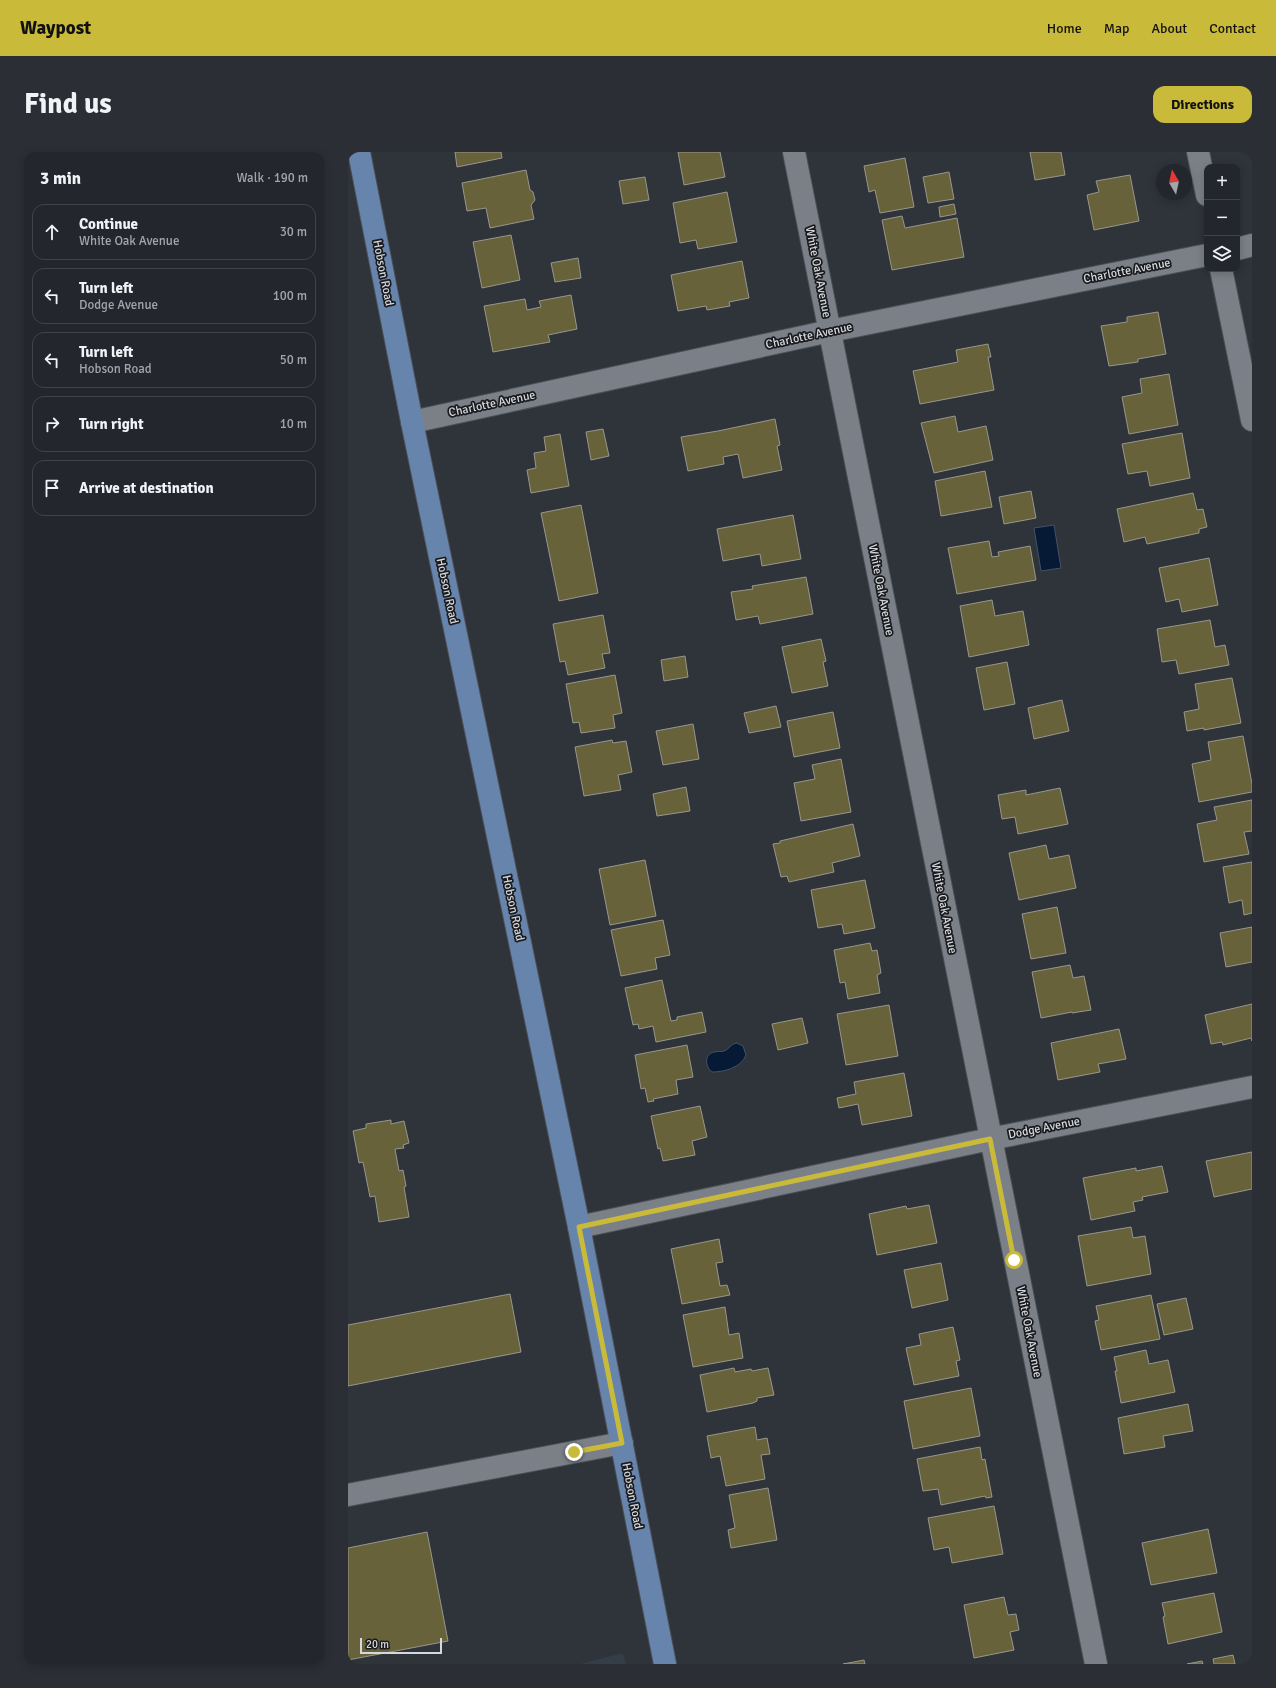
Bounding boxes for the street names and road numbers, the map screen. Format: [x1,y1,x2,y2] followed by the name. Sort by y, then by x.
[802,225,834,319] street label: White Oak Avenue
[369,239,397,307] street label: Hobson Road
[1082,255,1172,287] street label: Charlotte Avenue
[764,319,854,353] street label: Charlotte Avenue
[447,387,537,421] street label: Charlotte Avenue
[865,543,897,637] street label: White Oak Avenue
[433,557,461,625] street label: Hobson Road
[928,861,960,955] street label: White Oak Avenue
[499,874,527,942] street label: Hobson Road
[1007,1114,1081,1142] street label: Dodge Avenue
[1013,1285,1045,1379] street label: White Oak Avenue
[618,1462,646,1530] street label: Hobson Road

